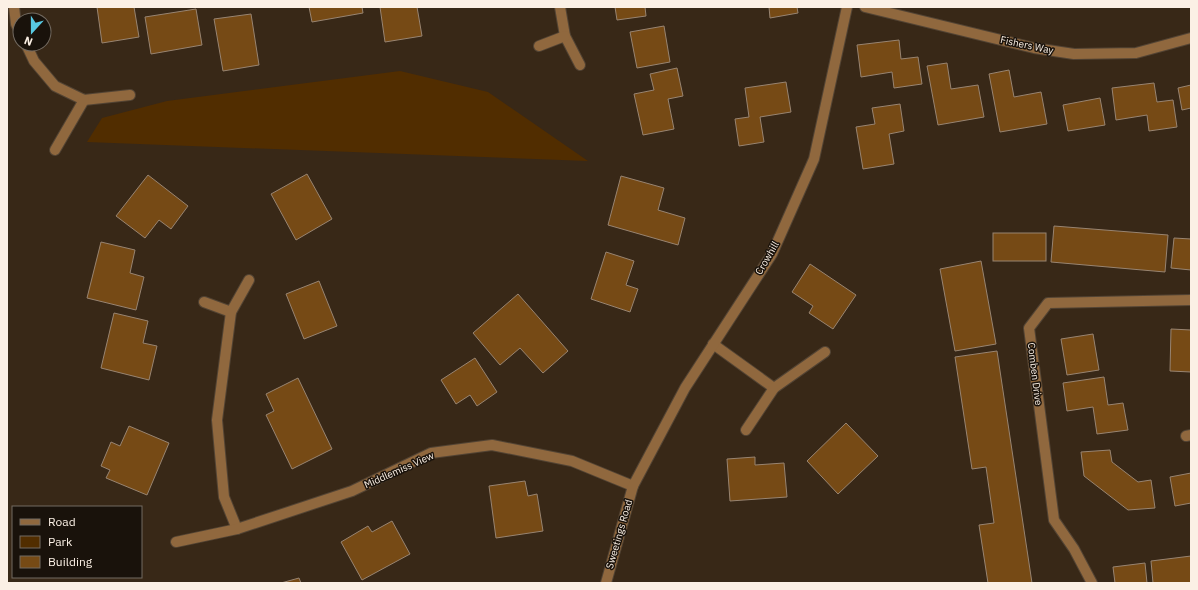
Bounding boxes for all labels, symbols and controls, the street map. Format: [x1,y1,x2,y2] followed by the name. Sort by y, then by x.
[12,12,52,52] north arrow
[22,33,35,49] text: N
[999,33,1055,57] street label: Fishers Way
[752,239,782,277] street label: Crowhill
[1025,342,1045,407] street label: Comben Drive
[362,449,436,491] street label: Middlemiss View
[603,498,635,570] street label: Sweetings Road
[12,506,142,578] legend
[48,514,76,529] text: Road
[48,534,73,549] text: Park
[48,554,93,569] text: Building

